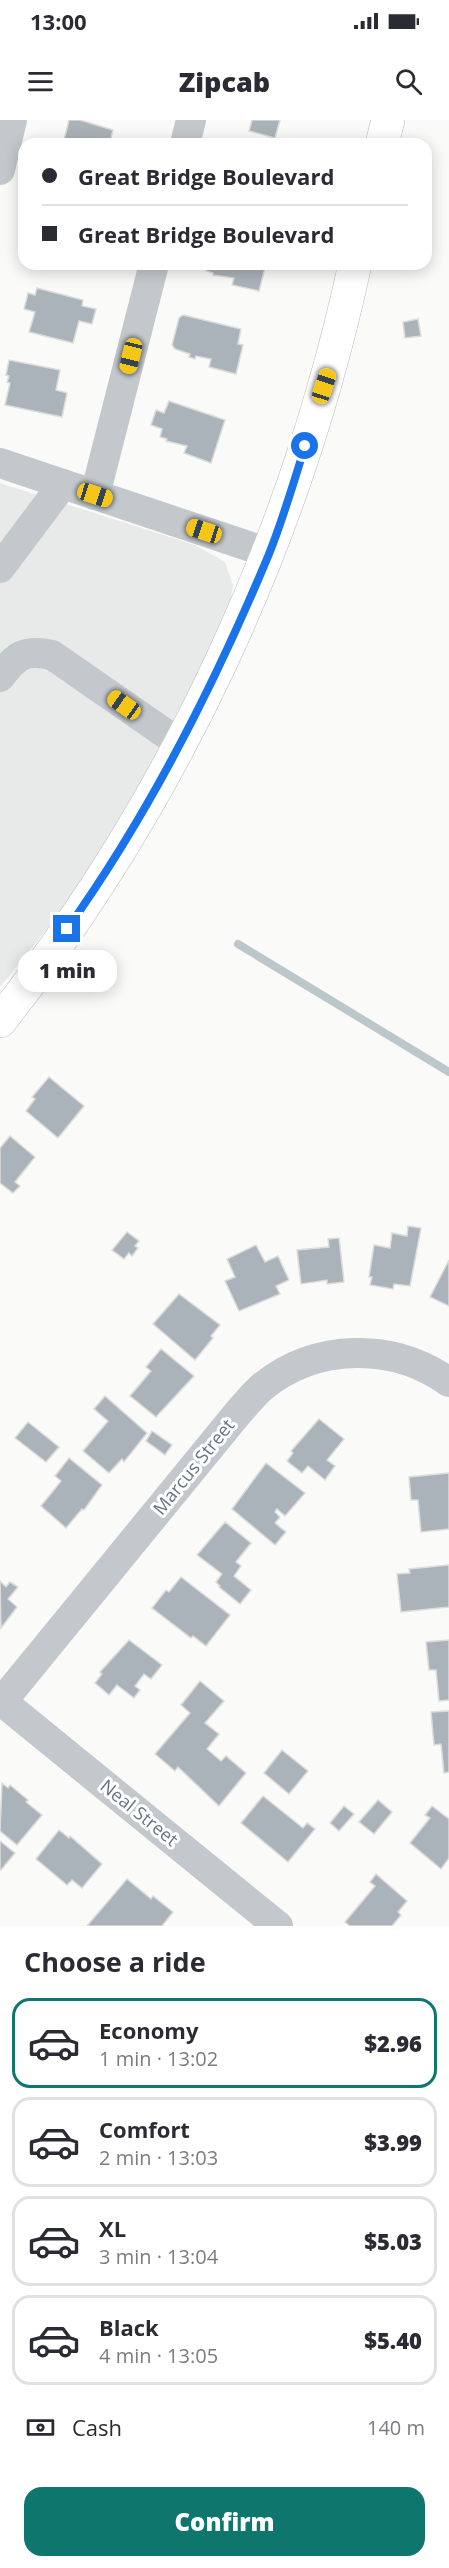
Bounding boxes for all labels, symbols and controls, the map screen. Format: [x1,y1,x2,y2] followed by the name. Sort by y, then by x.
[30,6,87,36] text: 13:00
[179,63,270,100] text: Zipcab
[24,65,57,98] icon: menu
[392,65,425,98] icon: search
[78,161,334,191] text: Great Bridge Boulevard
[78,219,334,249] text: Great Bridge Boulevard
[118,336,144,376] car
[310,366,338,406] car
[291,432,318,459] route start
[75,481,115,509] car
[184,517,224,545] car
[104,687,144,723] car
[53,915,80,942] route end
[17,950,116,992] callout: 1 min
[39,957,96,984] text: 1 min
[147,1413,239,1519] street label: Marcus Street
[96,1774,183,1851] street label: Neal Street
[24,1943,206,1980] text: Choose a ride
[99,2015,198,2045] text: Economy
[27,2016,81,2070] icon: car
[364,2028,422,2058] text: $2.96
[99,2045,218,2072] text: 1 min · 13:02
[99,2114,190,2144] text: Comfort
[27,2115,81,2169] icon: car
[364,2127,422,2157] text: $3.99
[99,2144,218,2171] text: 2 min · 13:03
[99,2213,126,2243] text: XL
[27,2214,81,2268] icon: car
[364,2226,422,2256] text: $5.03
[99,2243,218,2270] text: 3 min · 13:04
[99,2312,159,2342] text: Black
[27,2313,81,2367] icon: car
[364,2325,422,2355] text: $5.40
[99,2342,218,2369] text: 4 min · 13:05
[24,2411,57,2444] icon: cash
[72,2412,122,2442] text: Cash
[367,2414,425,2441] text: 140 m
[24,2487,425,2556] button: Confirm

